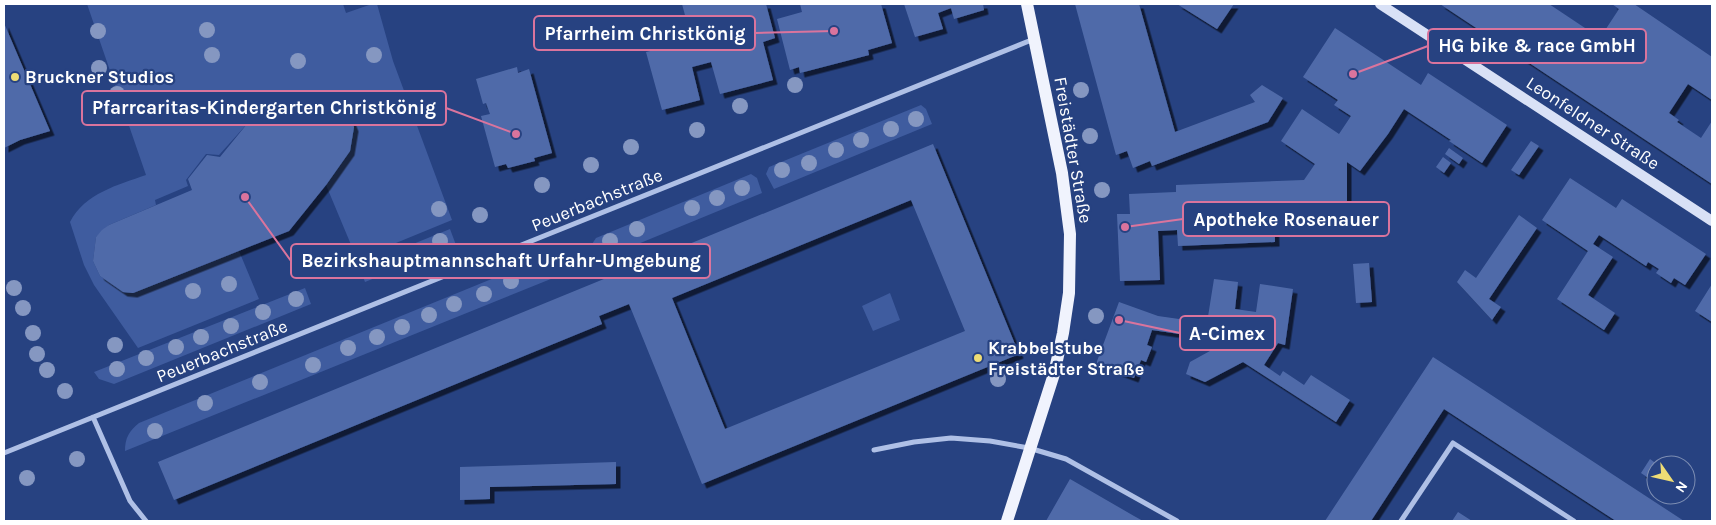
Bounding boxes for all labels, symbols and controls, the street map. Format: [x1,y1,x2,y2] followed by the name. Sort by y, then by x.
[534,16,755,50] callout: Pfarrheim Christkönig
[544,23,746,45] text: Pfarrheim Christkönig
[1428,29,1646,63] callout: HG bike & race GmbH
[1438,35,1636,57] text: HG bike & race GmbH
[25,66,174,88] place label: Bruckner Studios
[9,71,21,83] marker: Bruckner Studios
[1522,72,1664,174] street label: Leonfeldner Straße
[1049,75,1097,225] street label: Freistädter Straße
[82,91,446,125] callout: Pfarrcaritas-Kindergarten Christkönig
[92,97,436,119] text: Pfarrcaritas-Kindergarten Christkönig
[528,164,666,236] street label: Peuerbachstraße
[1183,202,1389,236] callout: Apotheke Rosenauer
[1193,209,1379,231] text: Apotheke Rosenauer
[291,244,710,278] callout: Bezirkshauptmannschaft Urfahr-Umgebung
[301,250,701,272] text: Bezirkshauptmannschaft Urfahr-Umgebung
[153,315,291,387] street label: Peuerbachstraße
[1180,316,1275,350] callout: A-Cimex
[1189,323,1265,345] text: A-Cimex
[988,337,1144,380] place label: Krabbelstube Freistädter Straße
[972,352,984,364] marker: Krabbelstube Freistädter Straße
[1646,455,1696,505] north arrow
[1672,478,1691,496] text: N

